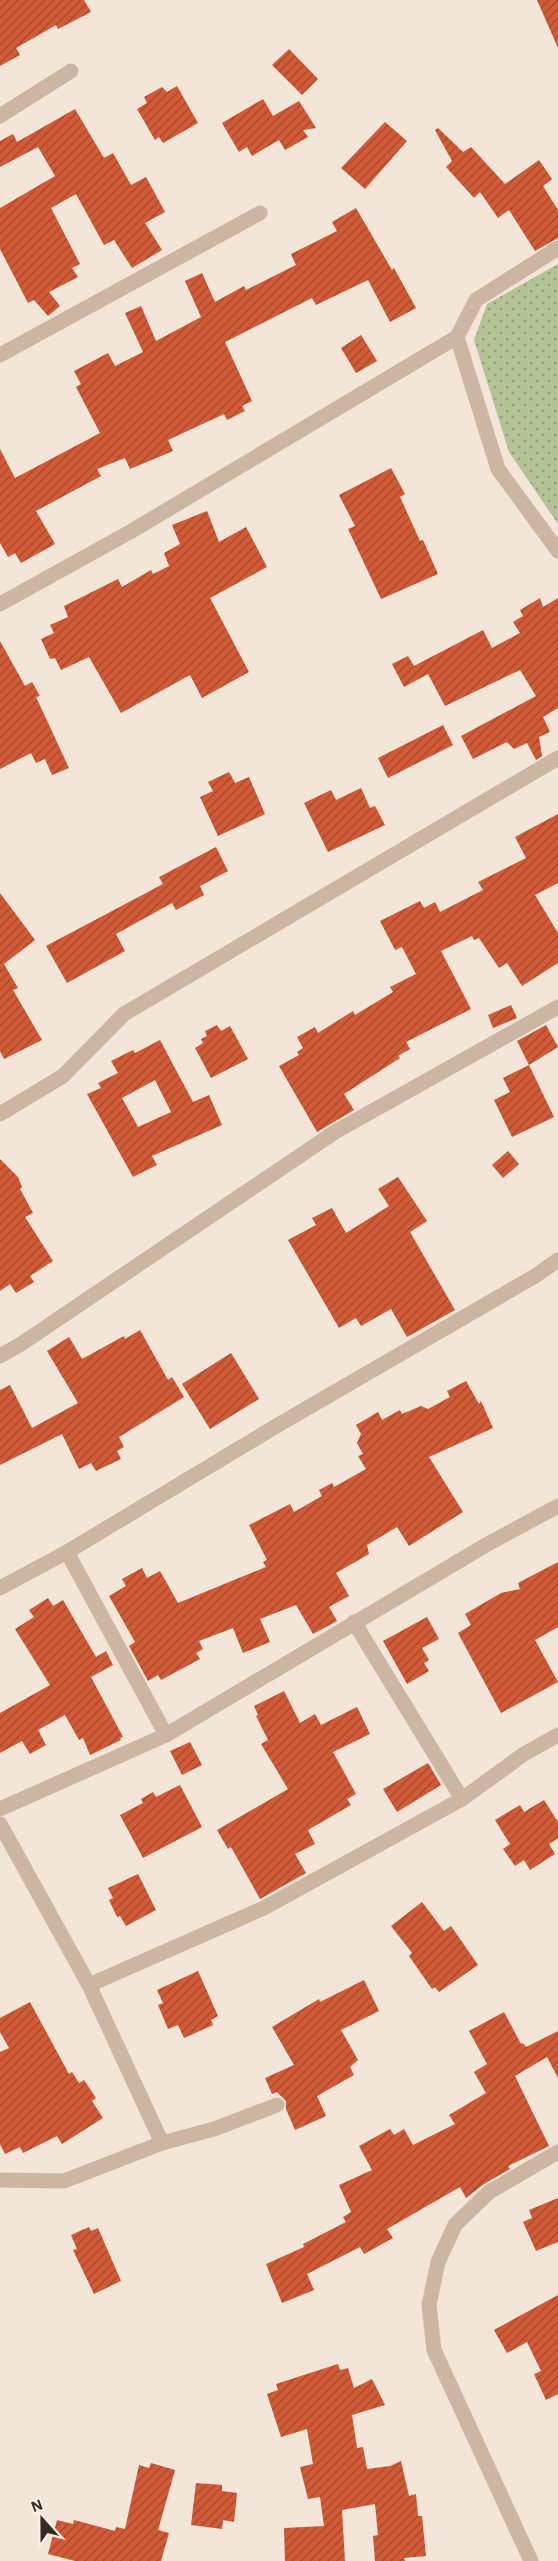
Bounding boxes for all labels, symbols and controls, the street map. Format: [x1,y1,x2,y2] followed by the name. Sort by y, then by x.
[12,2489,72,2549] north arrow
[29,2496,45,2515] text: N

